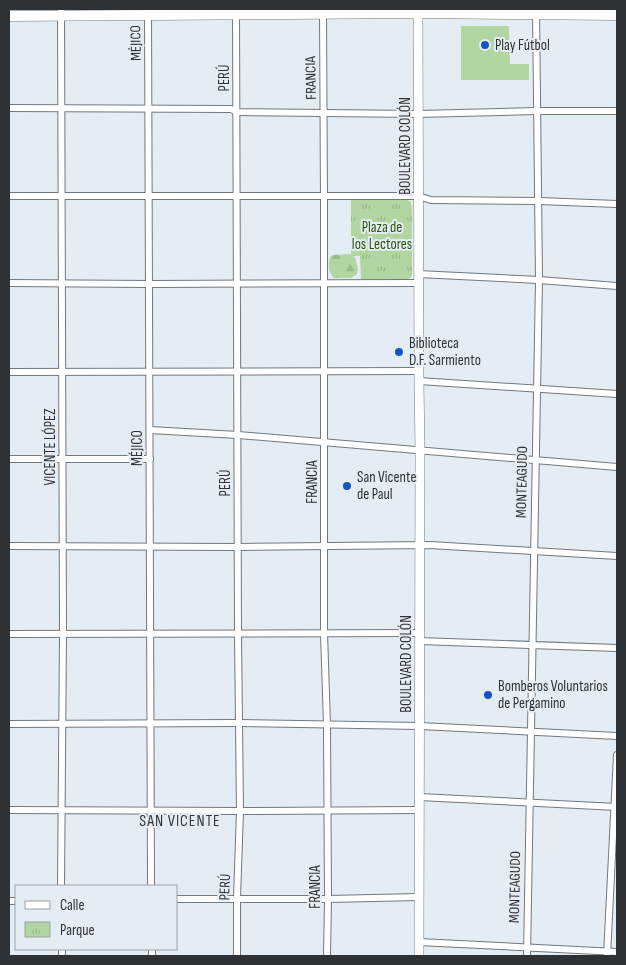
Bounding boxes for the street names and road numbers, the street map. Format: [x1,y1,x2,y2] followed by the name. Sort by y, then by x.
[126,25,146,61] street label: MÉJICO
[301,56,321,100] street label: FRANCIA
[215,65,234,91] street label: PERÚ
[396,97,415,195] street label: BOULEVARD COLÓN
[41,409,60,485] street label: VICENTE LÓPEZ
[128,430,147,466] street label: MÉJICO
[512,446,532,518] street label: MONTEAGUDO
[303,460,322,504] street label: FRANCIA
[216,470,235,496] street label: PERÚ
[397,615,416,713] street label: BOULEVARD COLÓN
[505,851,525,923] street label: MONTEAGUDO
[306,865,325,909] street label: FRANCIA
[215,873,235,901] street label: PERÚ

